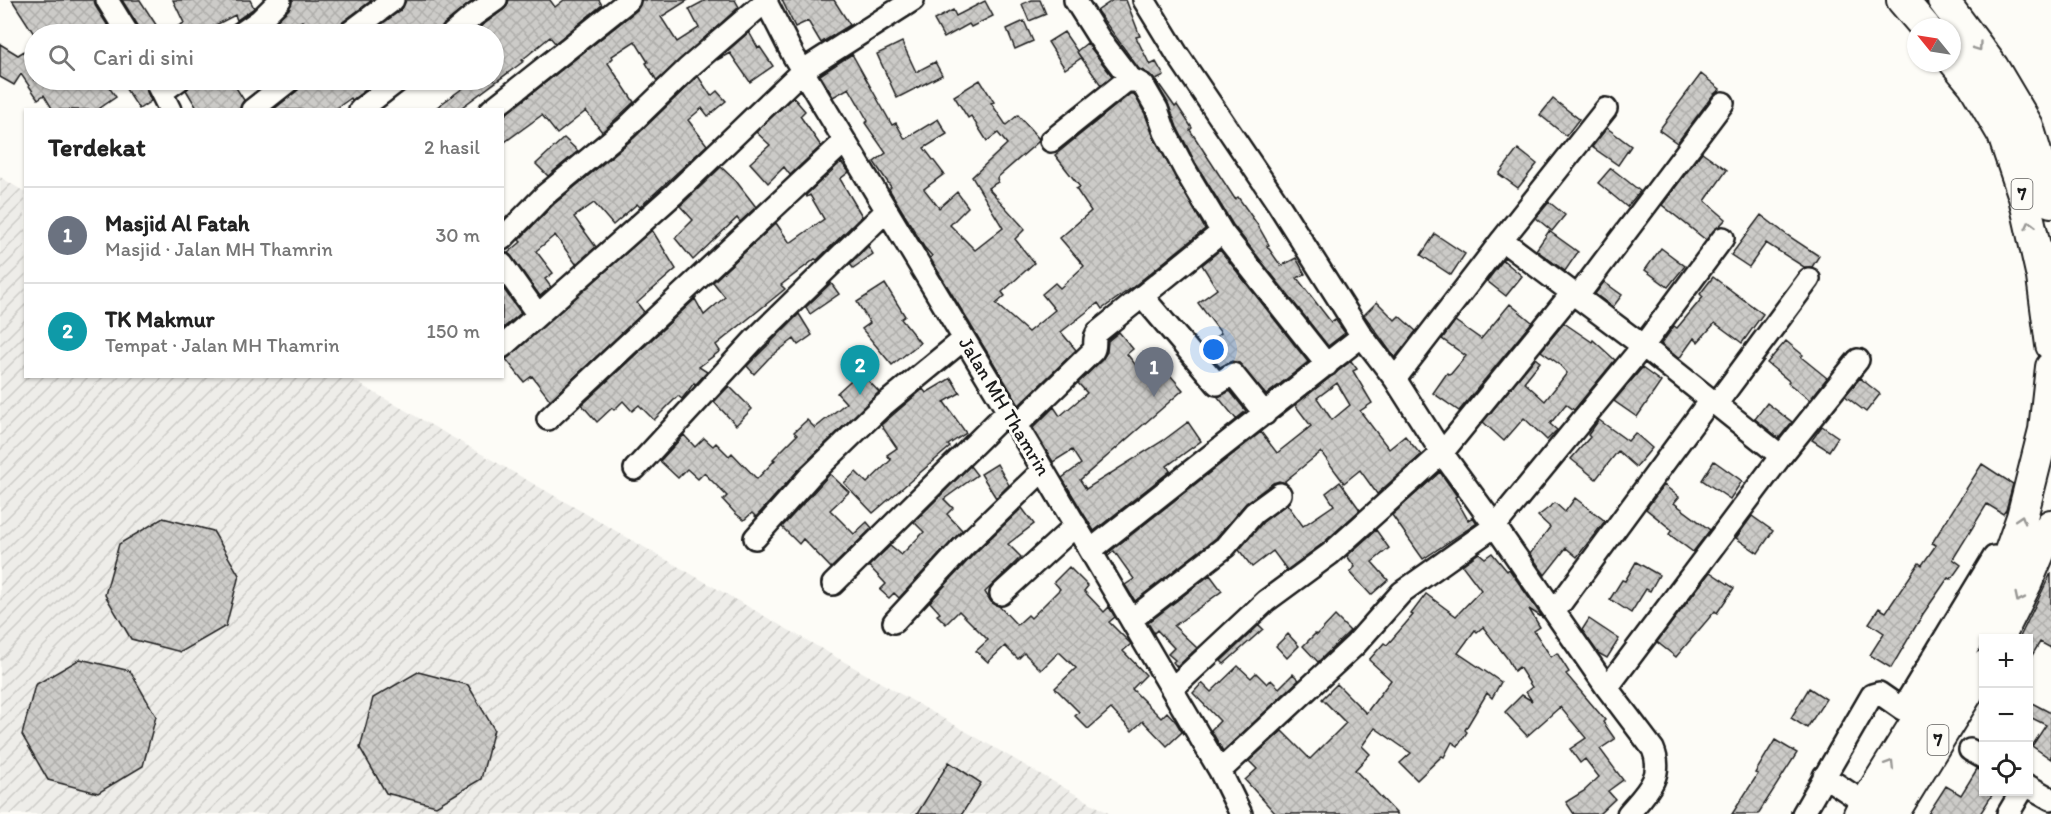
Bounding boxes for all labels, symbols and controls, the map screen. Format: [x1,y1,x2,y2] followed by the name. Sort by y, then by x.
[1907,18,1961,72] north arrow
[24,24,504,90] search box
[1971,40,1982,51] one-way arrow
[45,41,78,74] icon: search
[93,44,194,71] text: Cari di sini
[48,131,146,163] text: Terdekat
[424,135,480,159] text: 2 hasil
[2012,179,2032,209] road number: 7
[105,210,250,237] text: Masjid Al Fatah
[2025,221,2038,231] one-way arrow
[63,223,72,247] text: 1
[435,223,480,247] text: 30 m
[105,237,333,261] text: Masjid · Jalan MH Thamrin
[105,306,215,333] text: TK Makmur
[62,319,73,343] text: 2
[427,319,480,343] text: 150 m
[954,332,1056,480] street label: Jalan MH Thamrin
[105,333,340,357] text: Tempat · Jalan MH Thamrin
[1199,335,1228,364] your location
[840,346,880,395] pin: 2
[1134,348,1174,397] pin: 1
[2014,514,2026,525] one-way arrow
[2015,592,2027,603] one-way arrow
[1979,634,2033,796] map controls
[1979,634,2033,688] button: +
[1979,688,2033,742] button: −
[1928,725,1948,755] road number: 7
[1979,742,2033,796] button: locate
[1882,760,1894,770] one-way arrow

